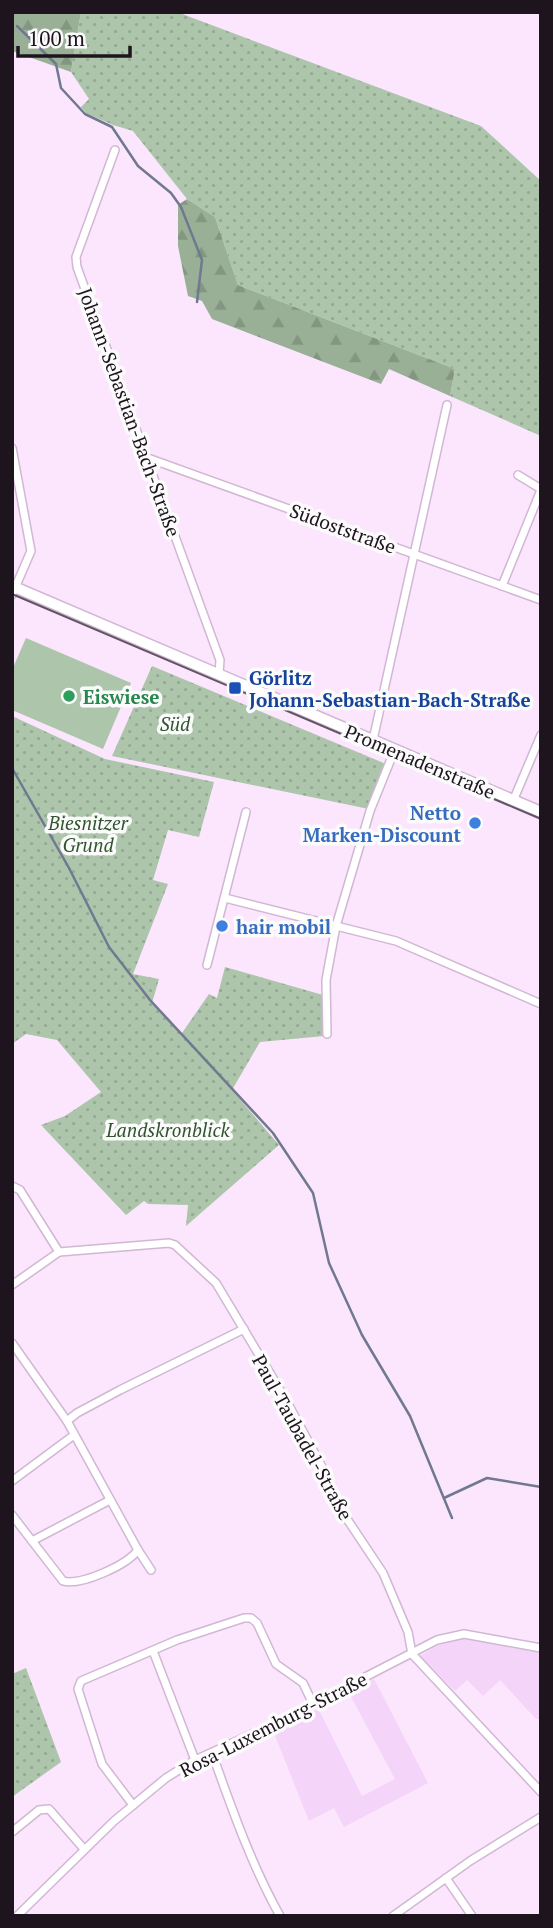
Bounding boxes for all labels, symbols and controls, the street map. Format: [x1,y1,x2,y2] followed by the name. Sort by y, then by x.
[18,14,130,58] scale bar
[28,24,85,52] text: 100 m
[73,284,187,540] street label: Johann-Sebastian-Bach-Straße
[286,497,400,559] street label: Südoststraße
[249,665,531,712] place label: Görlitz Johann-Sebastian-Bach-Straße
[227,680,243,696] marker: Görlitz Johann-Sebastian-Bach-Straße
[83,684,160,709] place label: Eiswiese
[61,688,77,704] marker: Eiswiese
[160,711,191,736] park label: Süd
[341,718,499,804] street label: Promenadenstraße
[303,800,461,847] place label: Netto Marken-Discount
[47,810,129,857] park label: Biesnitzer Grund
[467,815,483,831] marker: Netto Marken-Discount
[236,914,331,939] place label: hair mobil
[214,918,230,934] marker: hair mobil
[105,1117,231,1142] park label: Landskronblick
[247,1350,359,1524] street label: Paul-Taubadel-Straße
[175,1666,371,1782] street label: Rosa-Luxemburg-Straße

